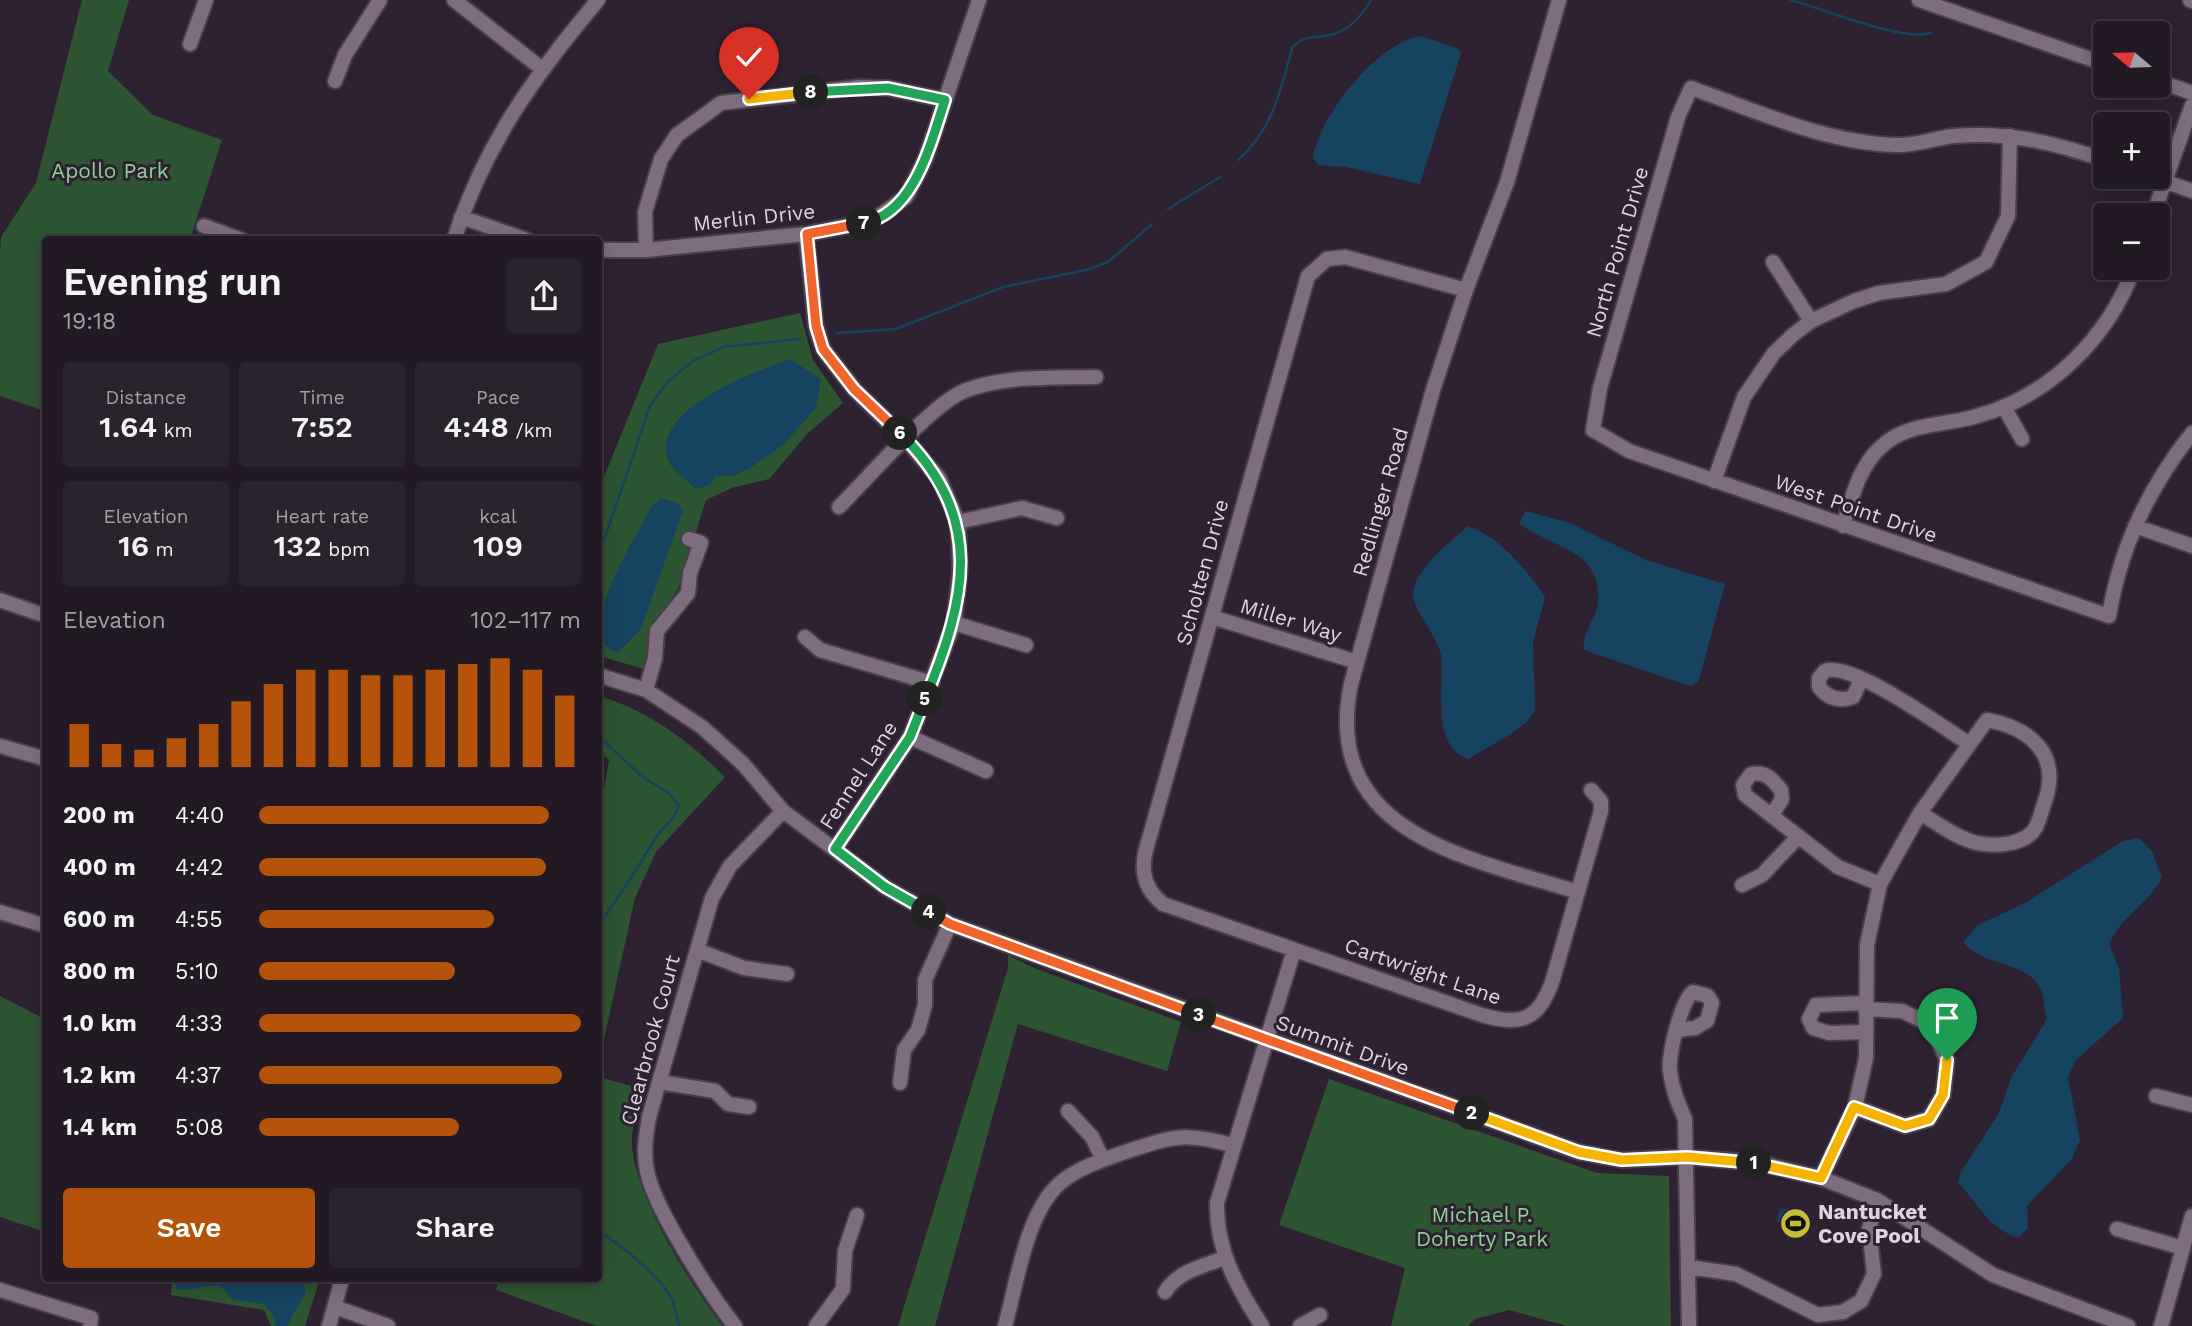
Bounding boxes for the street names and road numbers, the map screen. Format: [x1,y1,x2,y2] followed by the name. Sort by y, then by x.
[1581,164,1653,340] street label: North Point Drive
[692,198,816,236] street label: Merlin Drive
[1347,425,1413,579] street label: Redlinger Road
[1771,468,1941,548] street label: West Point Drive
[1170,496,1234,648] street label: Scholten Drive
[1237,593,1345,647] street label: Miller Way
[814,716,902,834] street label: Fennel Lane
[1341,932,1505,1010] street label: Cartwright Lane
[615,952,685,1128] street label: Clearbrook Court
[1273,1009,1413,1081] street label: Summit Drive

